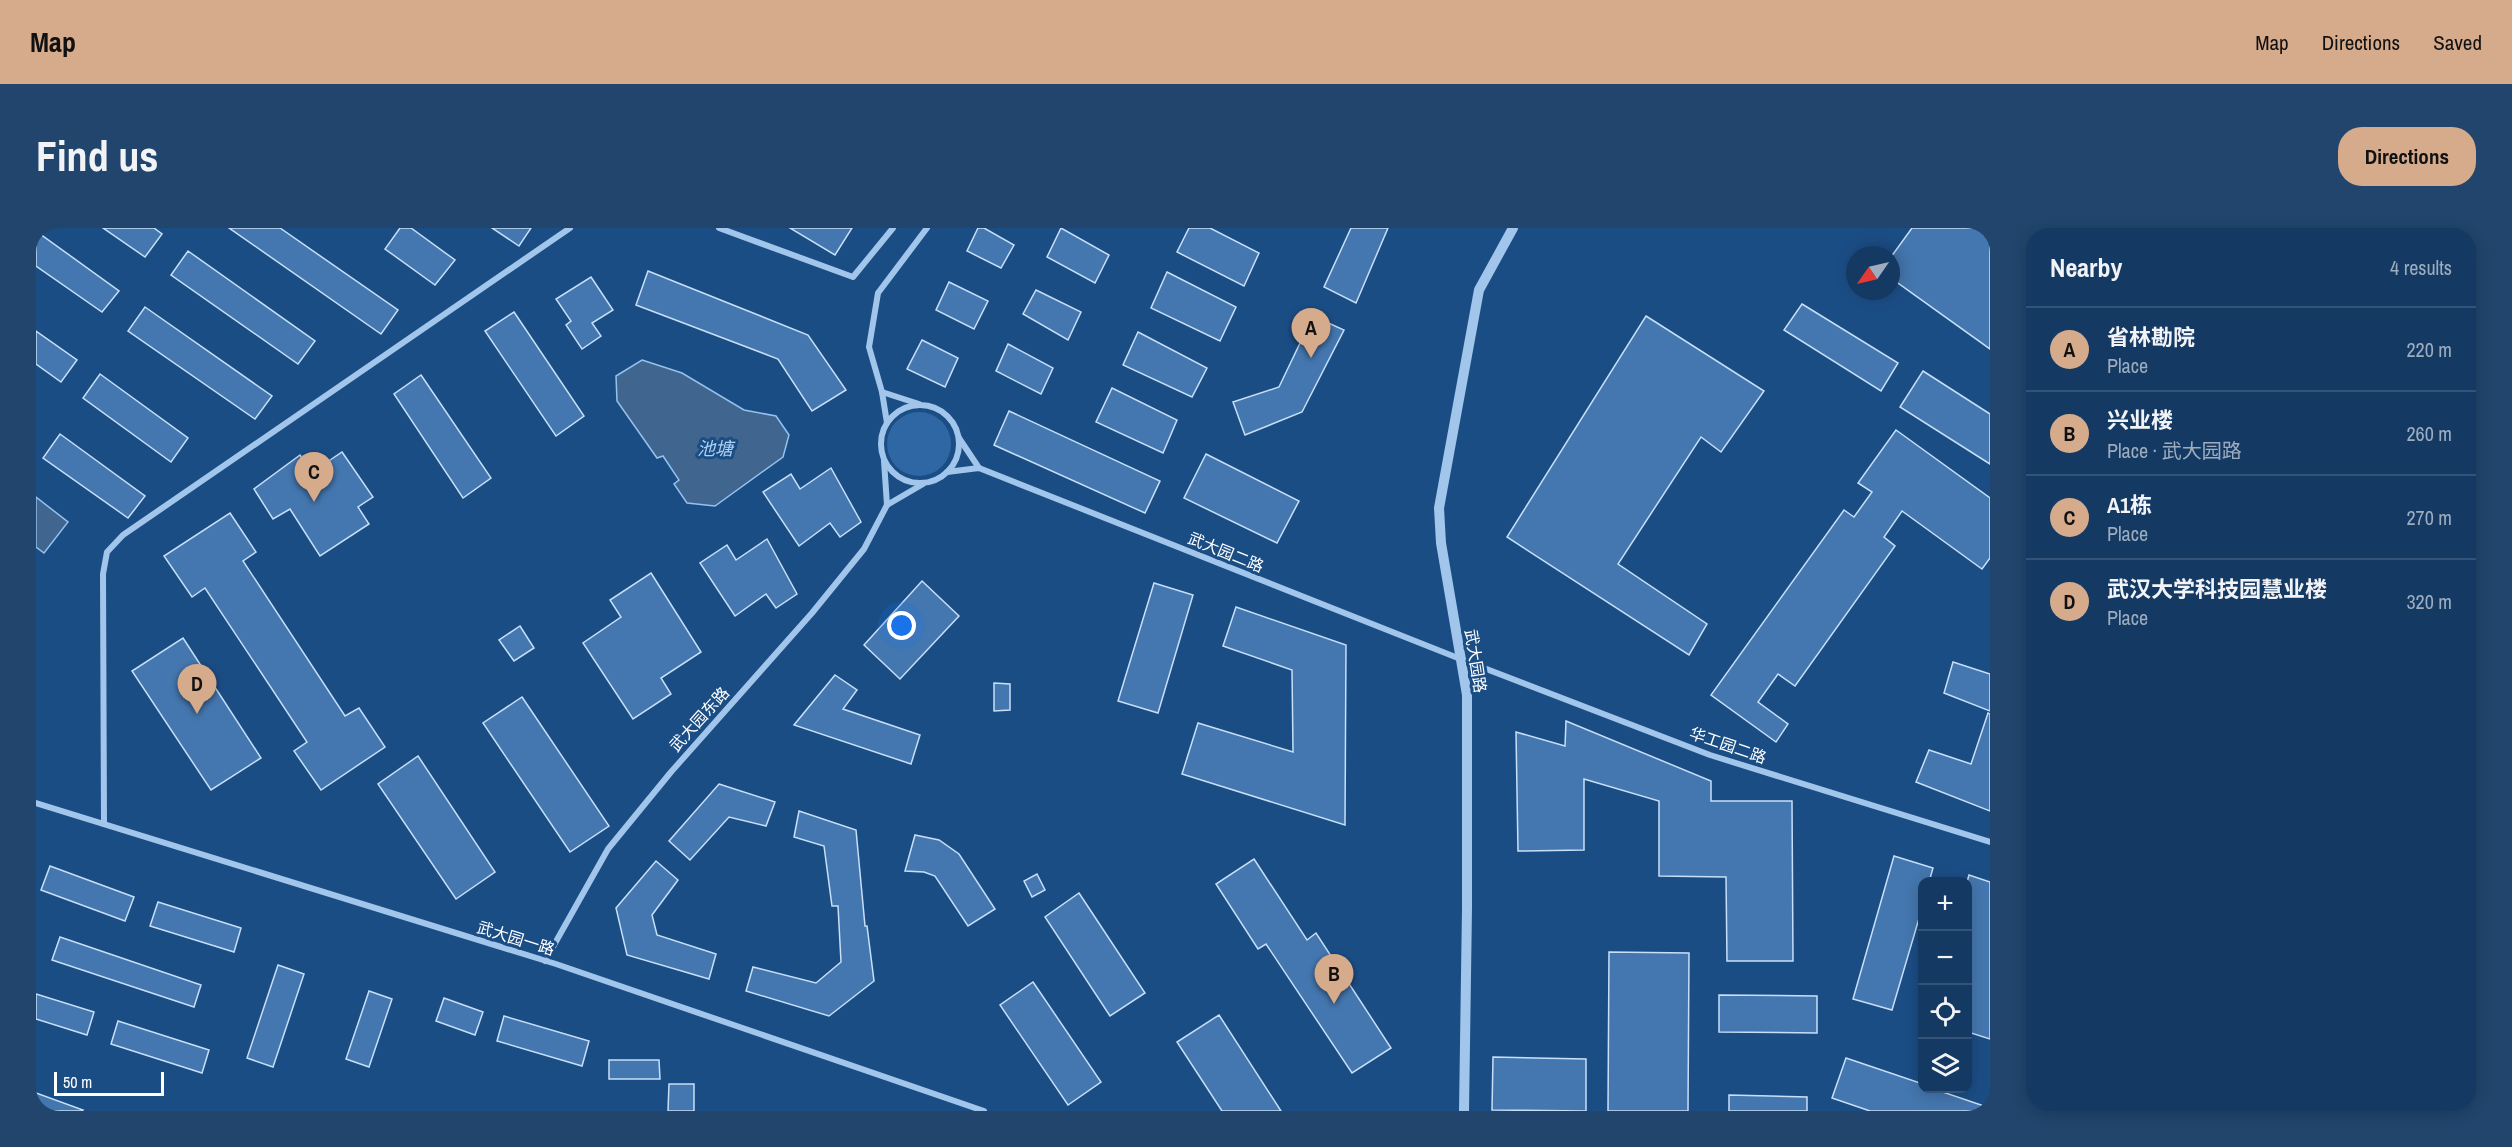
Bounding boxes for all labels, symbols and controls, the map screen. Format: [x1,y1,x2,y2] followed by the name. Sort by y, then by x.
[30,23,76,61] text: Map
[2255,28,2289,57] text: Map
[2322,28,2400,57] text: Directions
[2433,28,2482,57] text: Saved
[2338,127,2476,186] button: Directions
[36,128,158,184] text: Find us
[1846,246,1900,300] north arrow
[2050,250,2122,285] text: Nearby
[2390,254,2452,281] text: 4 results
[1292,308,1330,358] pin: A
[2107,322,2195,352] text: 省林勘院
[2064,336,2075,363] text: A
[2406,336,2452,363] text: 220 m
[2107,352,2148,379] text: Place
[2107,405,2173,435] text: 兴业楼
[2064,420,2075,447] text: B
[2406,420,2452,447] text: 260 m
[697,436,736,461] water label: 池塘
[2107,437,2242,464] text: Place · 武大园路
[294,452,334,502] pin: C
[2107,490,2152,520] text: A1栋
[2064,504,2075,531] text: C
[2406,504,2452,531] text: 270 m
[2107,520,2148,547] text: Place
[1185,527,1267,577] street label: 武大园二路
[2107,574,2327,604] text: 武汉大学科技园慧业楼
[2064,588,2075,615] text: D
[2406,588,2452,615] text: 320 m
[2107,604,2148,631] text: Place
[887,611,916,640] your location
[1460,628,1492,694] street label: 武大园路
[178,664,216,714] pin: D
[664,682,734,756] street label: 武大园东路
[1687,722,1769,768] street label: 华工园二路
[1918,877,1972,1093] map controls
[1918,877,1972,931] button: +
[475,916,557,960] street label: 武大园一路
[1918,931,1972,985] button: −
[1314,954,1354,1004] pin: B
[1918,985,1972,1039] button: locate
[1918,1039,1972,1093] button: layers
[54,1069,164,1096] scale bar
[63,1071,92,1093] text: 50 m

